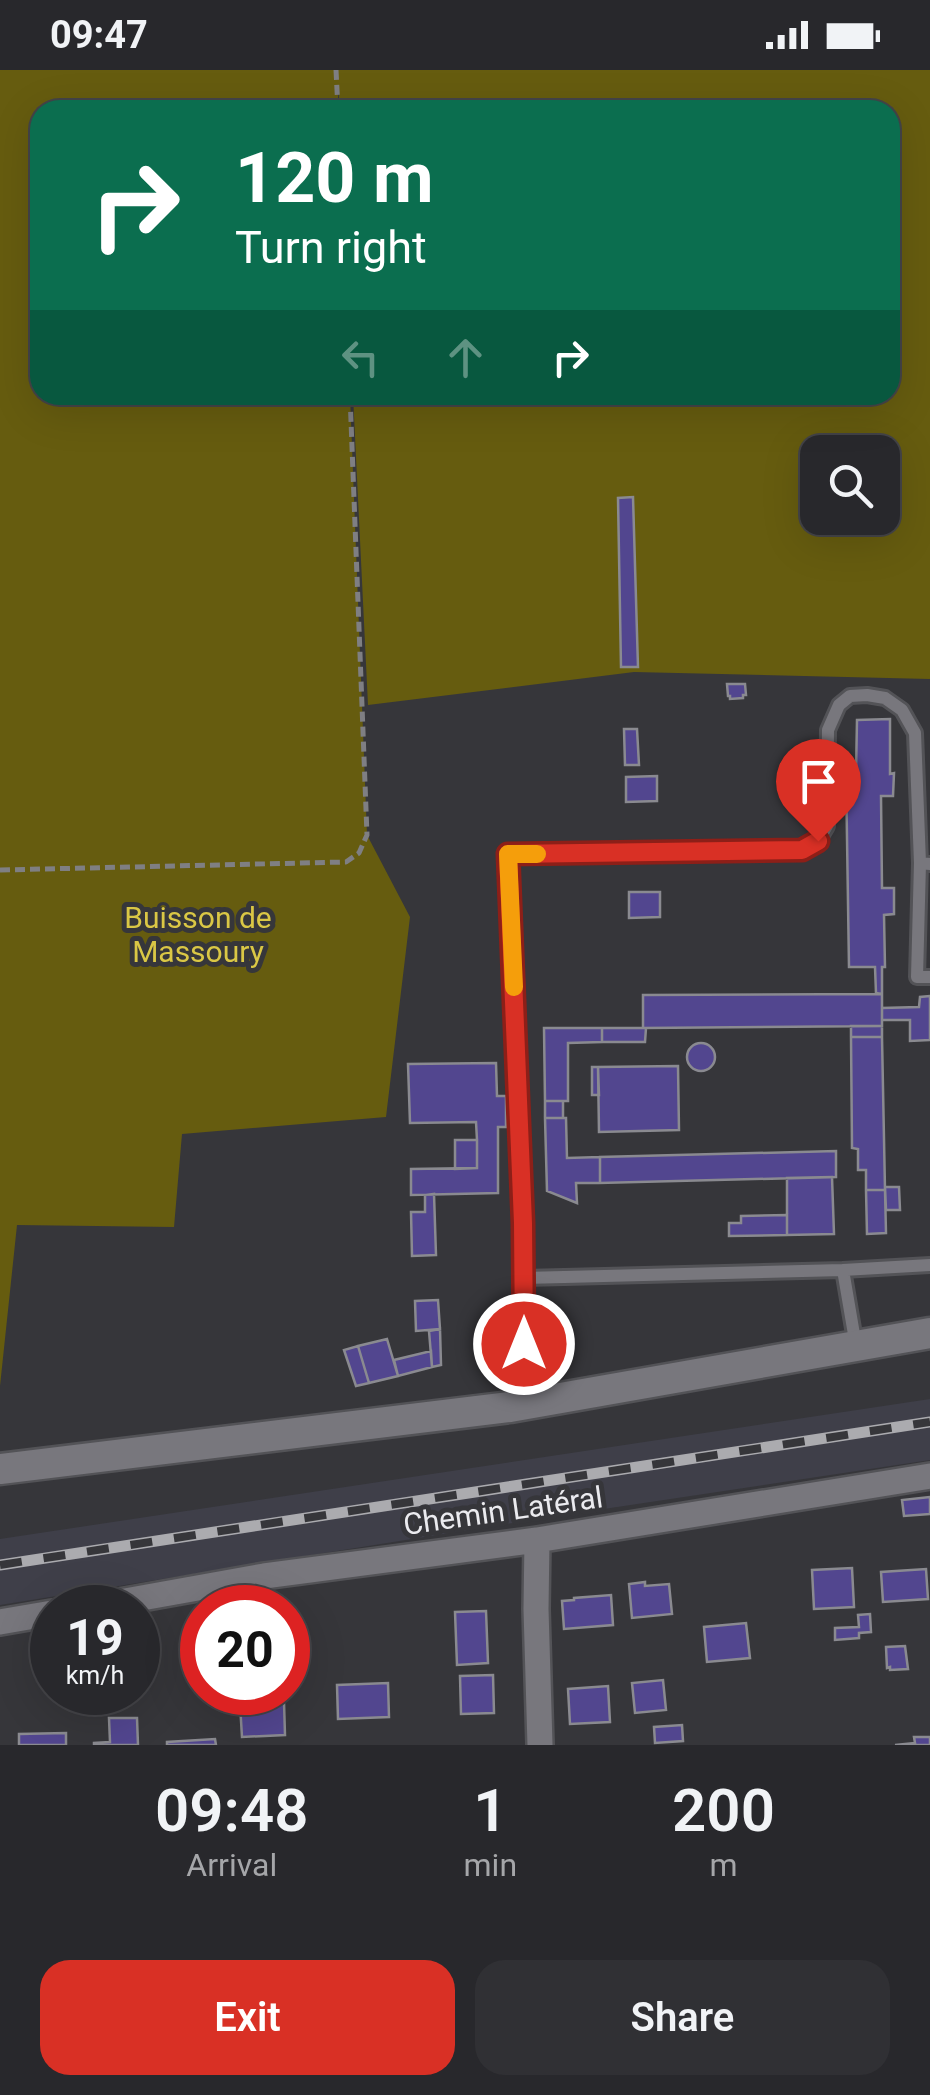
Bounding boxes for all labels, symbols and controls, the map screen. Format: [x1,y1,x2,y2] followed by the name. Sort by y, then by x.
[50,13,148,57] text: 09:47
[235,137,434,219] text: 120 m
[70,140,200,270] icon: right
[235,221,427,274] text: Turn right
[333,330,388,385] icon: left
[438,330,493,385] icon: ahead
[543,330,598,385] icon: right
[800,435,900,535] map controls
[800,435,900,535] button: search
[776,739,861,842] pin
[791,754,846,809] icon: arrive
[124,900,272,969] park label: Buisson de Massoury
[472,1292,576,1396] position arrow
[401,1479,605,1542] street label: Chemin Latéral
[180,1585,310,1715] speed limit sign: 20
[66,1609,124,1667] text: 19
[66,1661,124,1690] text: km/h
[155,1775,309,1846] text: 09:48
[473,1775,507,1846] text: 1
[672,1775,775,1846] text: 200
[186,1846,277,1884] text: Arrival
[464,1846,517,1884] text: min
[709,1846,738,1884] text: m
[40,1960,455,2075] button: Exit
[475,1960,890,2075] button: Share

